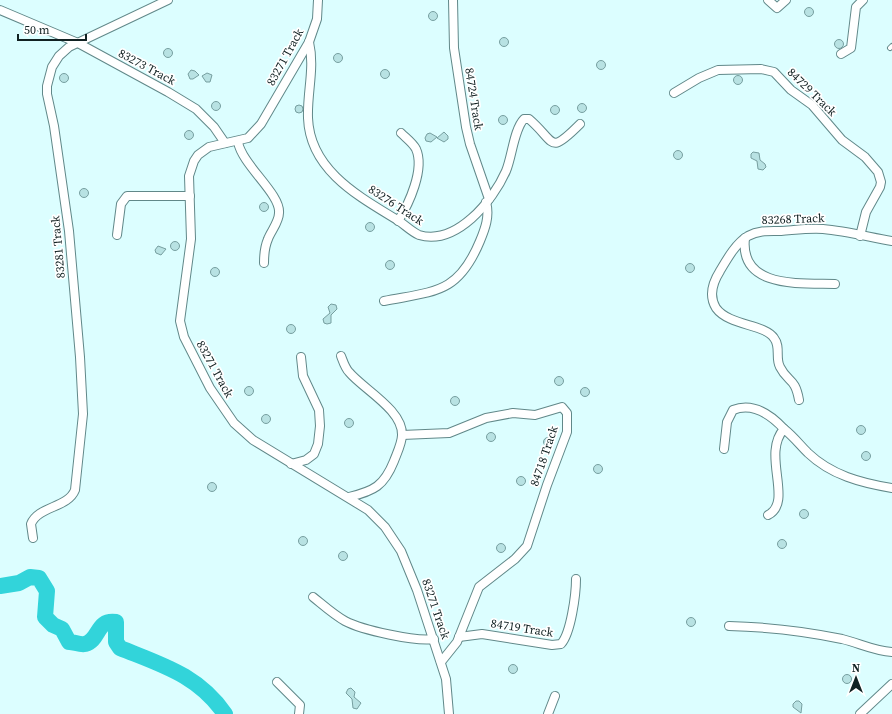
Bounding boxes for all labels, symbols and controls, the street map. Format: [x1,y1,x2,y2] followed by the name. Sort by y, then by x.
[18,16,86,42] scale bar
[24,22,50,38] text: 50 m
[263,25,307,88] street label: 83271 Track
[116,45,179,89] street label: 83273 Track
[784,64,840,120] street label: 84729 Track
[461,67,487,132] street label: 84724 Track
[365,181,427,229] street label: 83276 Track
[761,210,825,228] street label: 83268 Track
[47,215,69,279] street label: 83281 Track
[193,338,237,401] street label: 83271 Track
[526,423,562,488] street label: 84718 Track
[418,577,454,642] street label: 83271 Track
[490,615,555,641] street label: 84719 Track
[836,658,876,698] north arrow
[852,661,860,676] text: N

